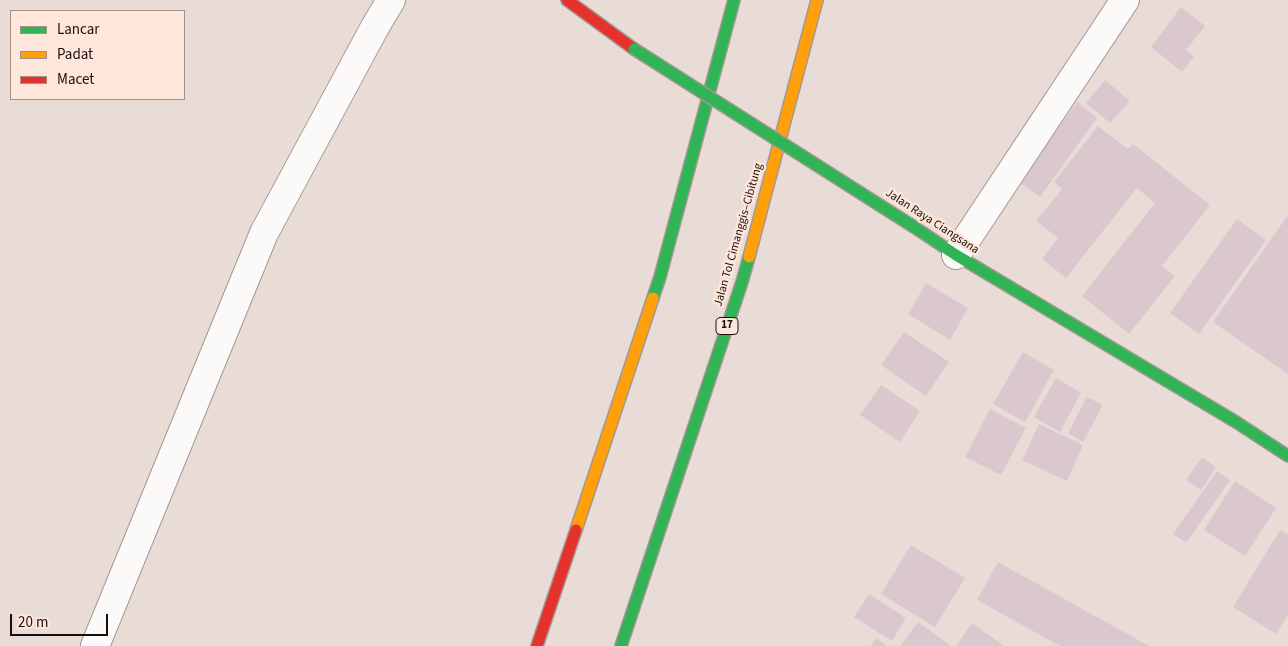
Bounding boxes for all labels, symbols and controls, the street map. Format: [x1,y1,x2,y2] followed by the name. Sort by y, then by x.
[10,10,185,100] legend
[57,19,100,40] text: Lancar
[57,44,93,65] text: Padat
[57,69,94,90] text: Macet
[712,162,766,308] street label: Jalan Tol Cimanggis–Cibitung
[883,186,981,258] street label: Jalan Raya Ciangsana
[716,318,738,334] road number: 17
[12,604,110,636] scale bar
[18,612,48,633] text: 20 m

